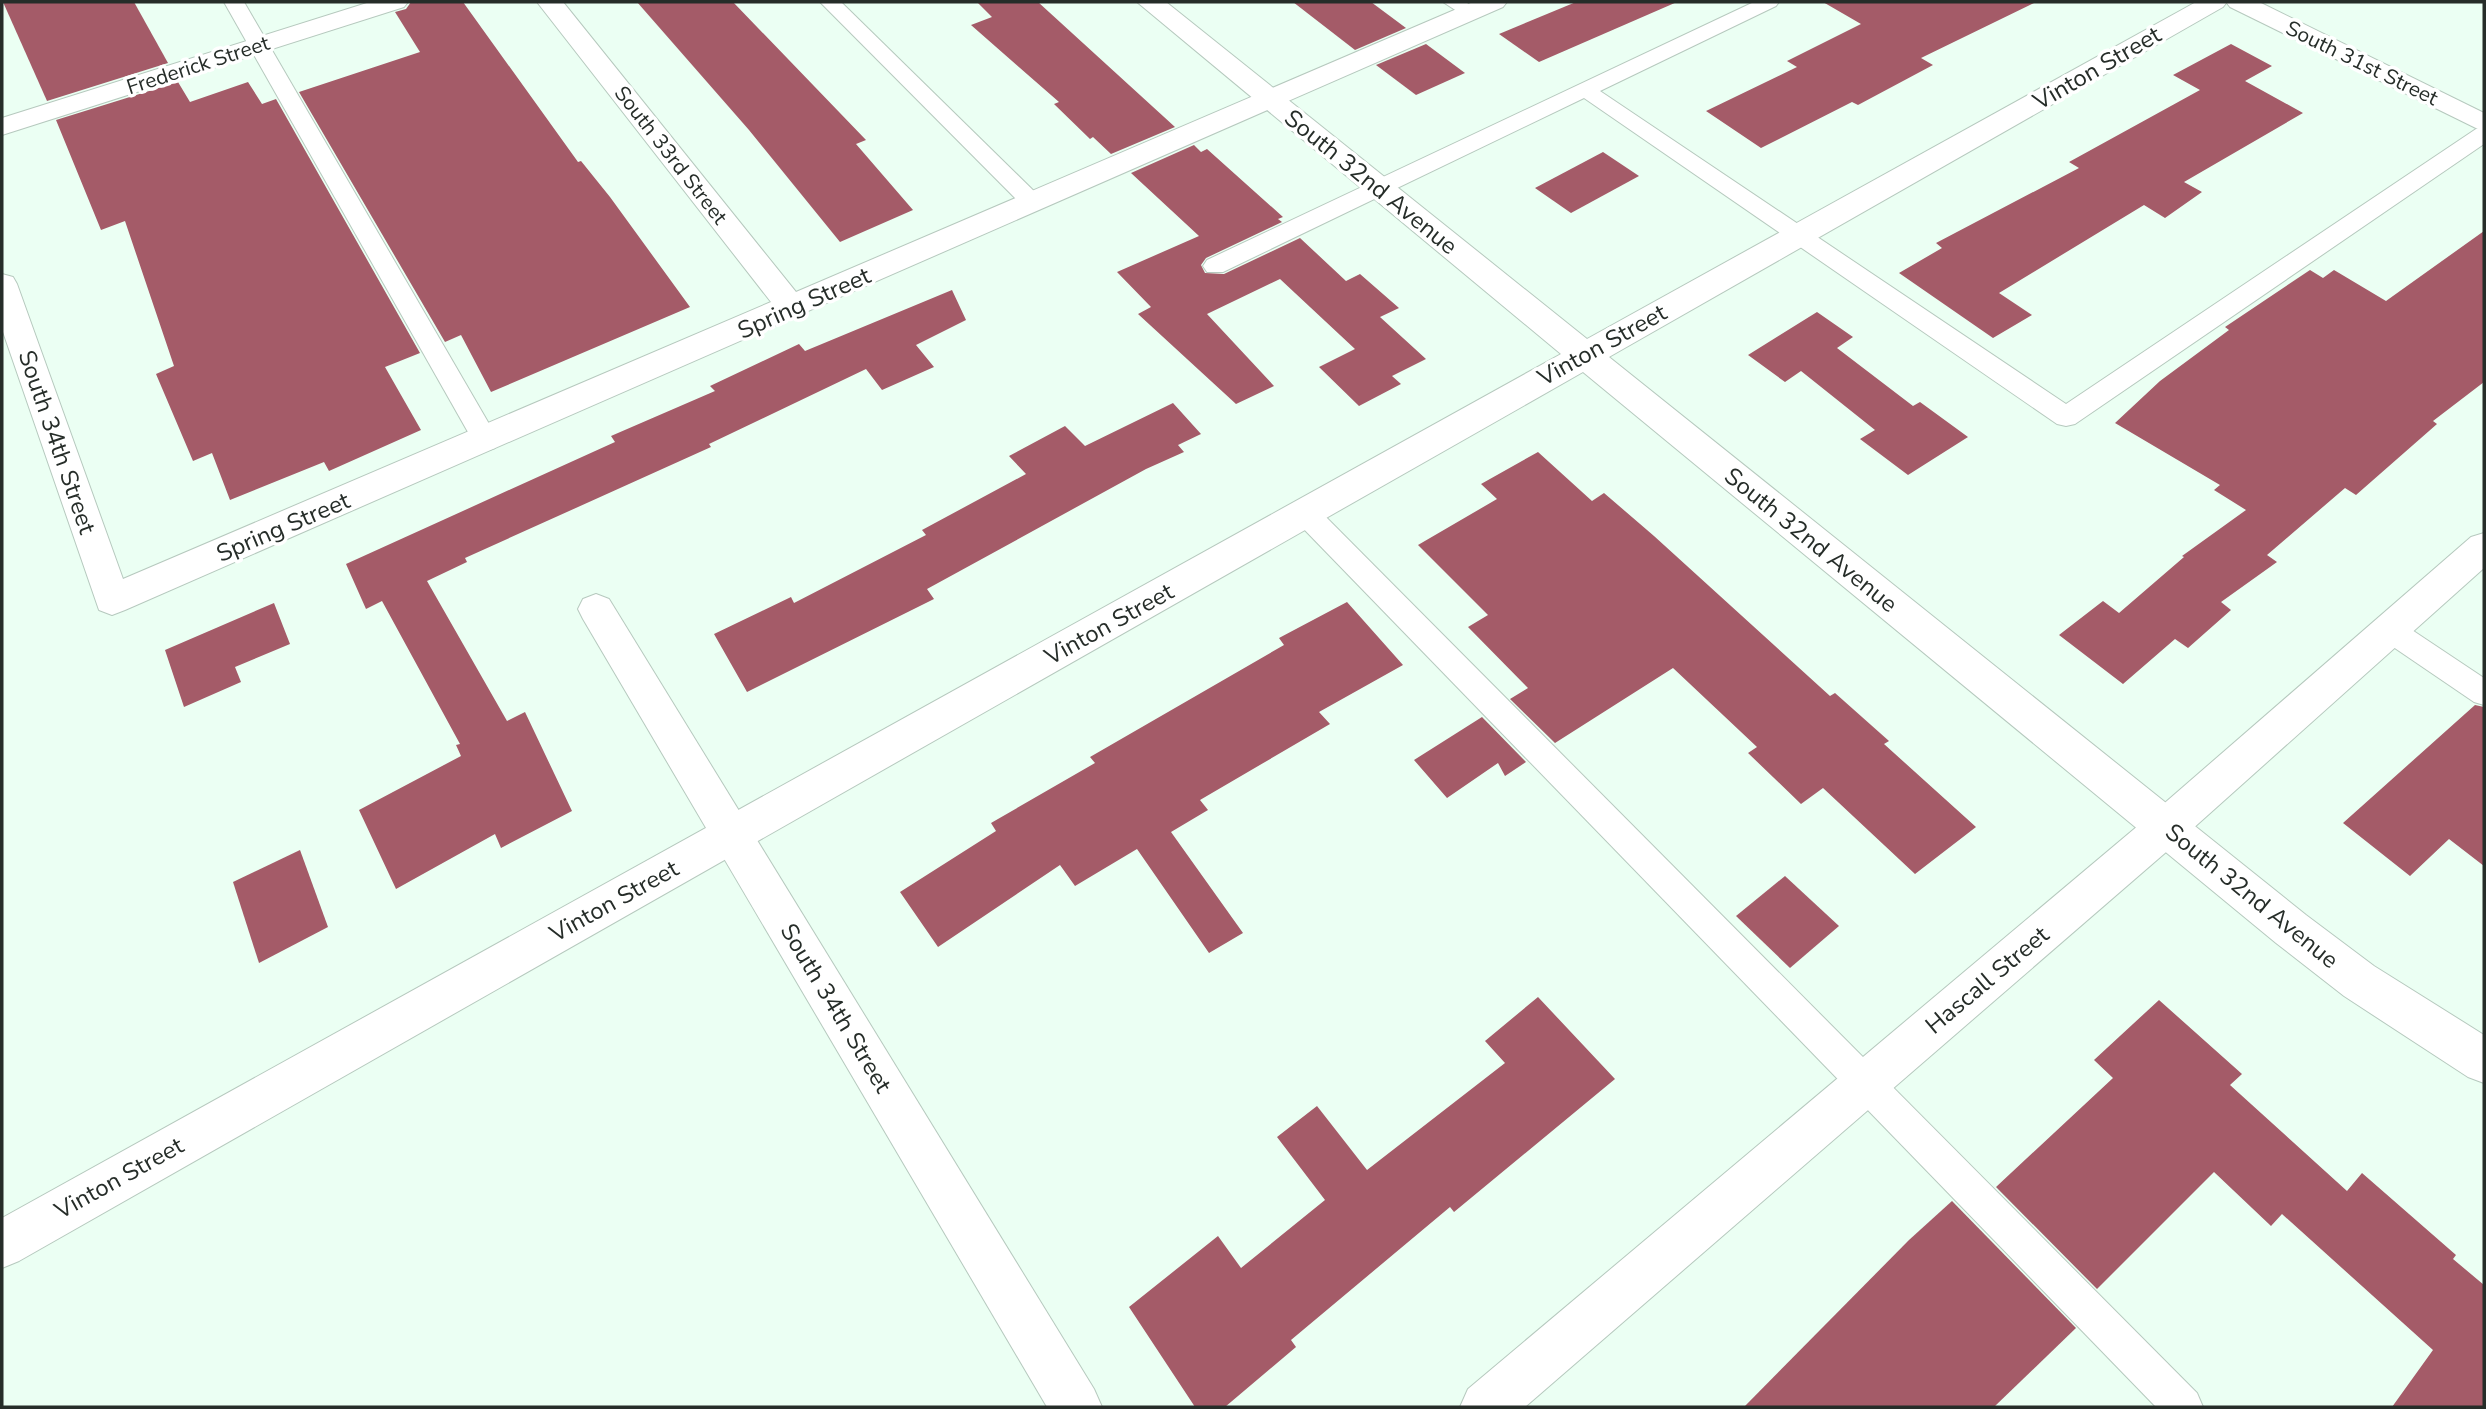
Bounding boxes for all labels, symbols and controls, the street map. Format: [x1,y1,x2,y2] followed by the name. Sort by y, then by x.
[2281,14,2443,112] street label: South 31st Street
[2026,18,2167,118] street label: Vinton Street
[123,29,274,101] street label: Frederick Street
[608,80,734,231] street label: South 33rd Street
[1278,102,1464,262] street label: South 32nd Avenue
[733,259,876,347] street label: Spring Street
[1531,296,1673,394] street label: Vinton Street
[11,346,104,539] street label: South 34th Street
[1718,460,1904,620] street label: South 32nd Avenue
[211,484,355,570] street label: Spring Street
[1038,575,1180,673] street label: Vinton Street
[2159,816,2345,976] street label: South 32nd Avenue
[543,852,685,950] street label: Vinton Street
[773,917,900,1099] street label: South 34th Street
[1918,918,2056,1041] street label: Hascall Street
[48,1129,190,1227] street label: Vinton Street

